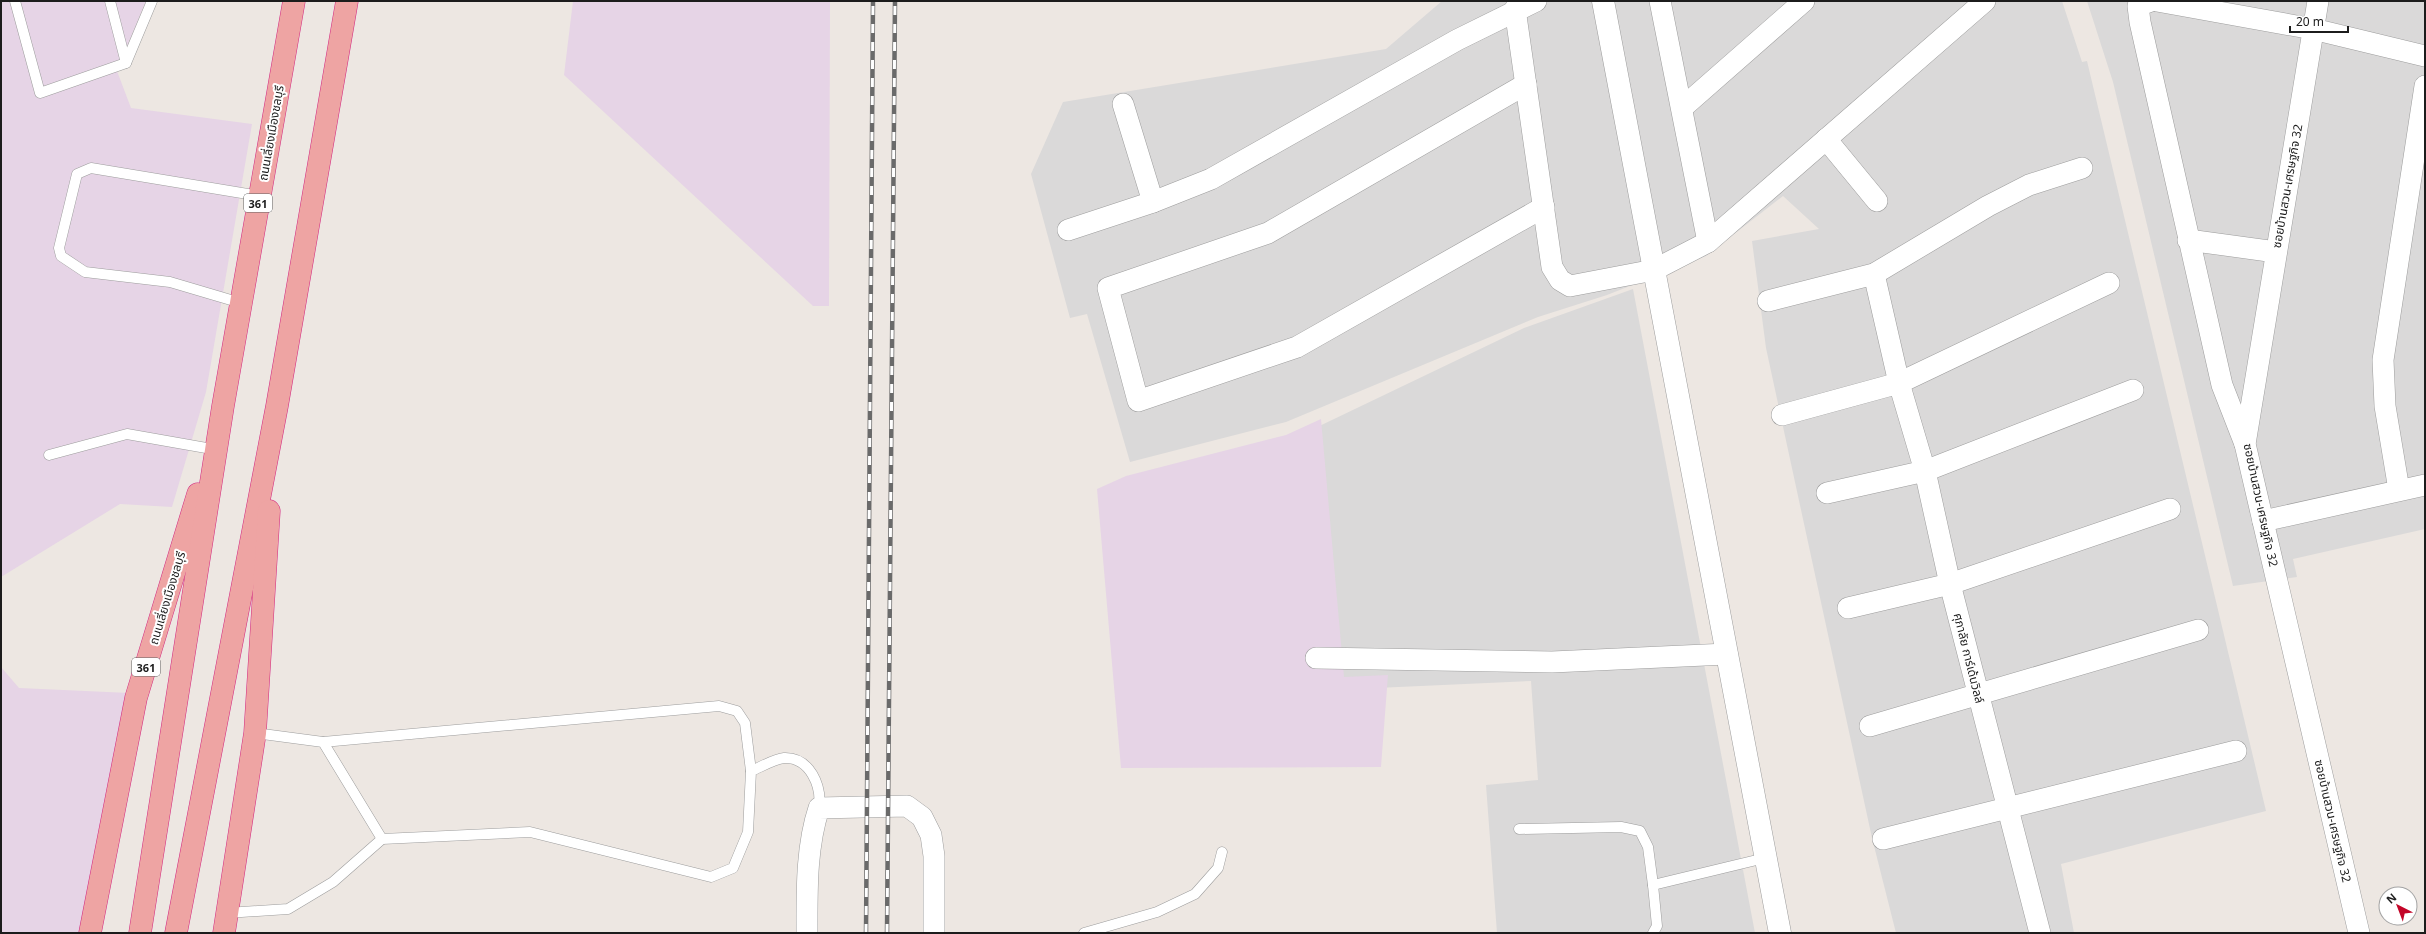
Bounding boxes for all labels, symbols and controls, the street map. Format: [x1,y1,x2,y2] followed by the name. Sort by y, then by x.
[2290,8,2348,34] scale bar
[2296,13,2324,30] text: 20 m
[254,84,288,182] street label: ถนนเลี่ยงเมืองชลบุรี
[2268,123,2306,249] street label: ซอยบ้านสวน-เศรษฐกิจ 32
[244,194,272,212] road number: 361
[2240,442,2282,568] street label: ซอยบ้านสวน-เศรษฐกิจ 32
[145,549,189,647] street label: ถนนเลี่ยงเมืองชลบุรี
[1950,611,1988,705] street label: ศุภาลัย การ์เด้นวิลล์
[132,658,160,676] road number: 361
[2311,758,2355,884] street label: ซอยบ้านสวน-เศรษฐกิจ 32
[2378,886,2418,926] north arrow
[2383,890,2399,907] text: N

